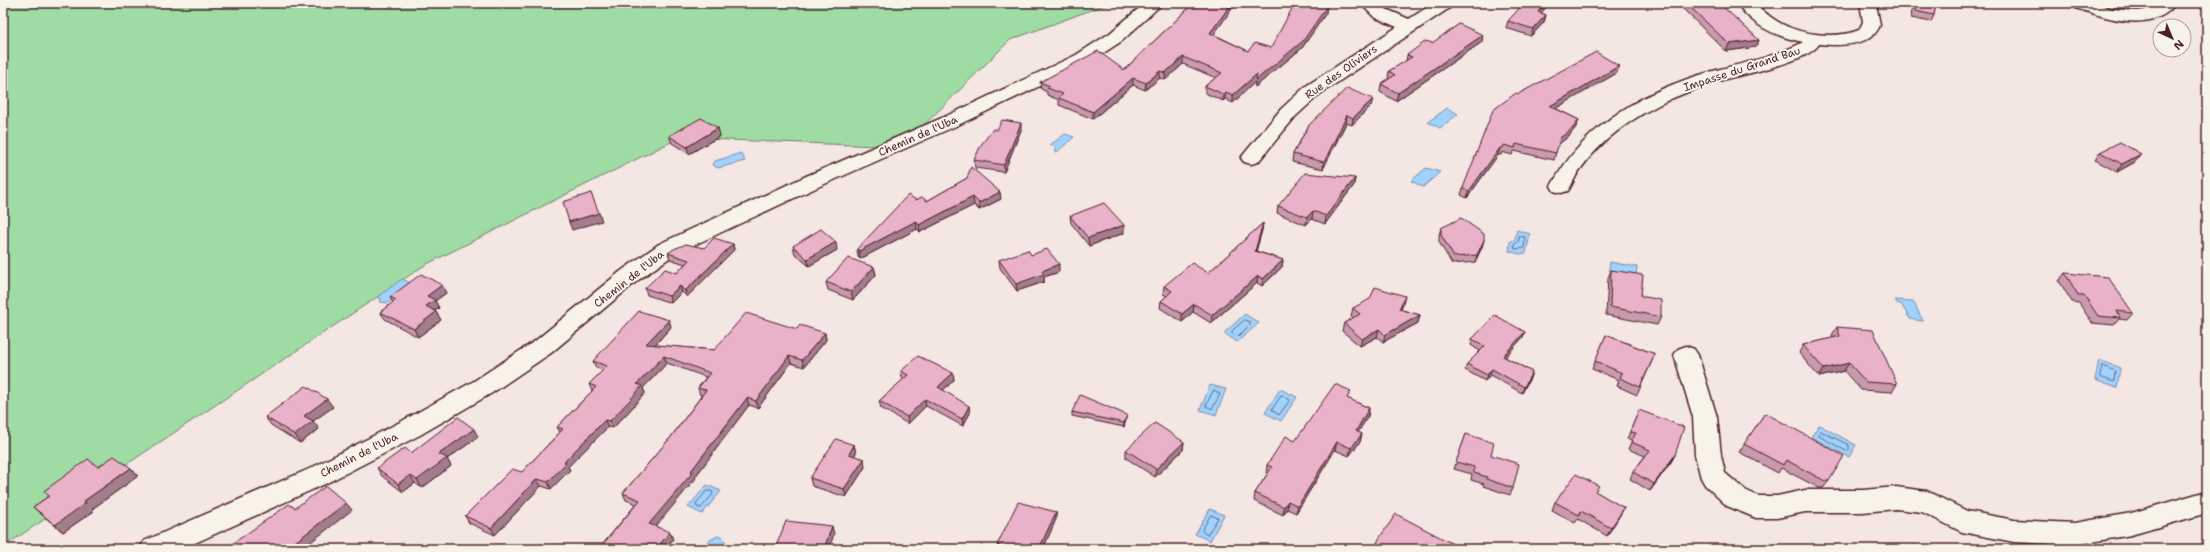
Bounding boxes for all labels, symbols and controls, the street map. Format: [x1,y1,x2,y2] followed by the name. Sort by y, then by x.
[2152,18,2192,58] north arrow
[2170,36,2187,53] text: N
[1302,41,1380,103] street label: Rue des Oliviers
[1682,43,1802,95] street label: Impasse du Grand Bau
[876,112,960,160] street label: Chemin de l'Uba
[591,247,667,311] street label: Chemin de l'Uba
[318,429,400,481] street label: Chemin de l'Uba

